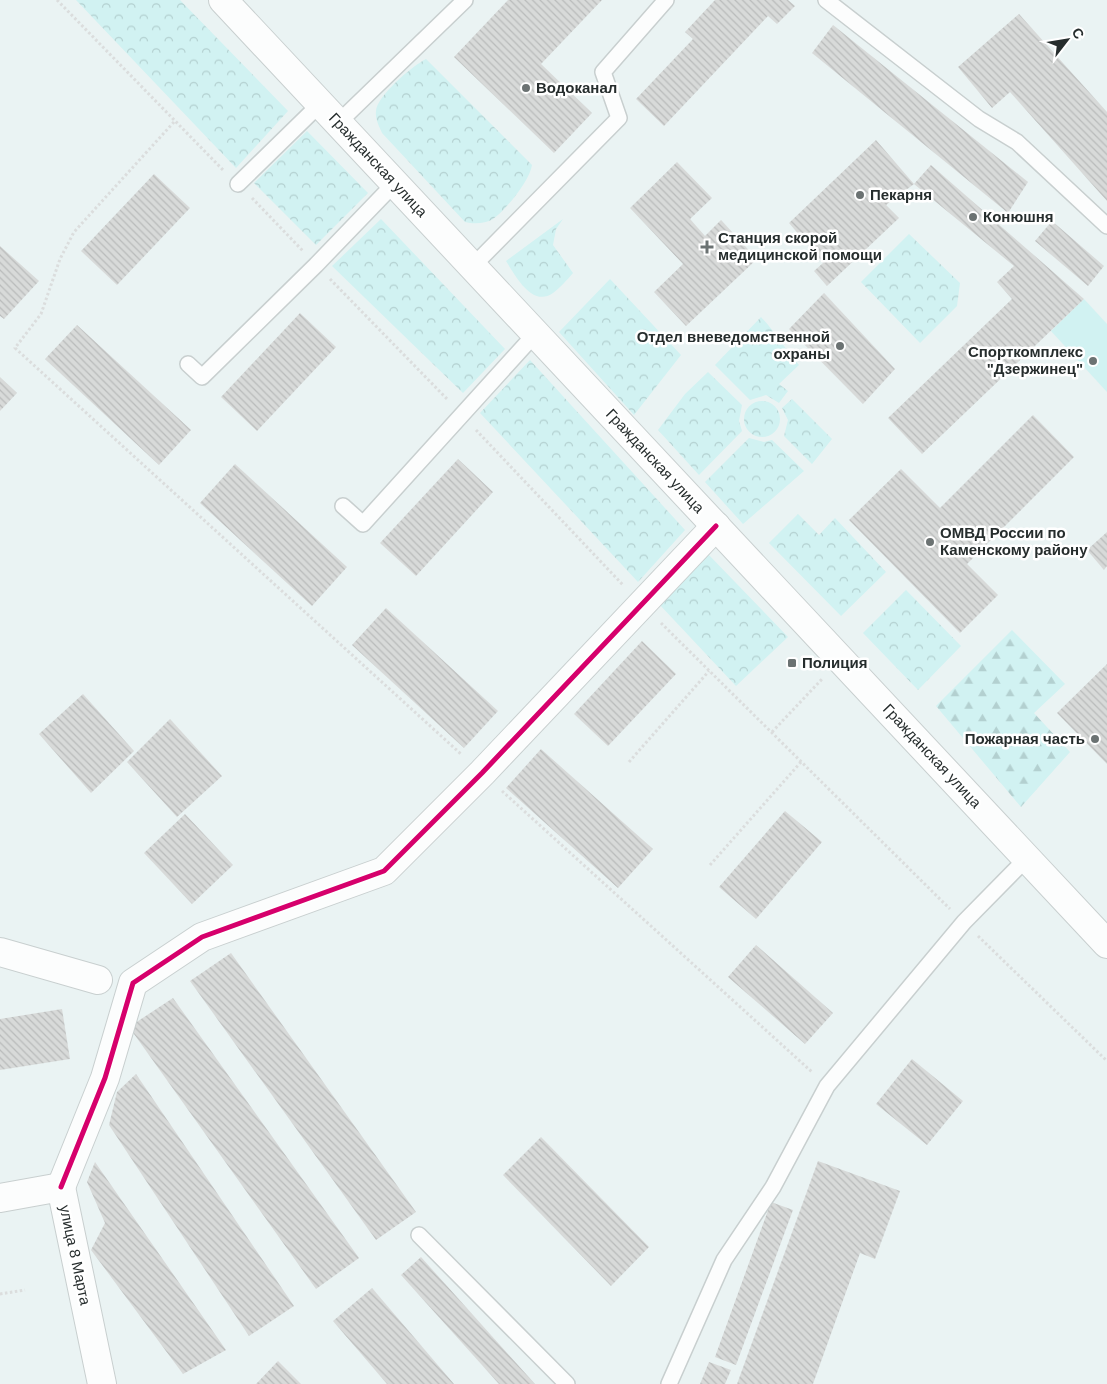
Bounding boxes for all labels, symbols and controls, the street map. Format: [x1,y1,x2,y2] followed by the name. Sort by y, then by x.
[1042,15,1092,65] north arrow
[1069,25,1088,42] text: С
[536,79,617,96] place label: Водоканал
[520,82,532,94] marker: Водоканал
[326,109,431,221] street label: Гражданская улица
[870,186,932,203] place label: Пекарня
[854,189,866,201] marker: Пекарня
[983,208,1054,225] place label: Конюшня
[967,211,979,223] marker: Конюшня
[718,229,882,263] place label: Станция скорой медицинской помощи
[700,240,714,254] marker: Станция скорой медицинской помощи
[637,328,830,362] place label: Отдел вневедомственной охраны
[834,340,846,352] marker: Отдел вневедомственной охраны
[968,343,1083,377] place label: Спорткомплекс "Дзержинец"
[1087,355,1099,367] marker: Спорткомплекс "Дзержинец"
[603,405,708,517] street label: Гражданская улица
[940,524,1088,558] place label: ОМВД России по Каменскому району
[924,536,936,548] marker: ОМВД России по Каменскому району
[802,654,868,671] place label: Полиция
[786,657,798,669] marker: Полиция
[880,700,985,812] street label: Гражданская улица
[965,730,1085,747] place label: Пожарная часть
[1089,733,1101,745] marker: Пожарная часть
[57,1203,95,1307] street label: улица 8 Марта

